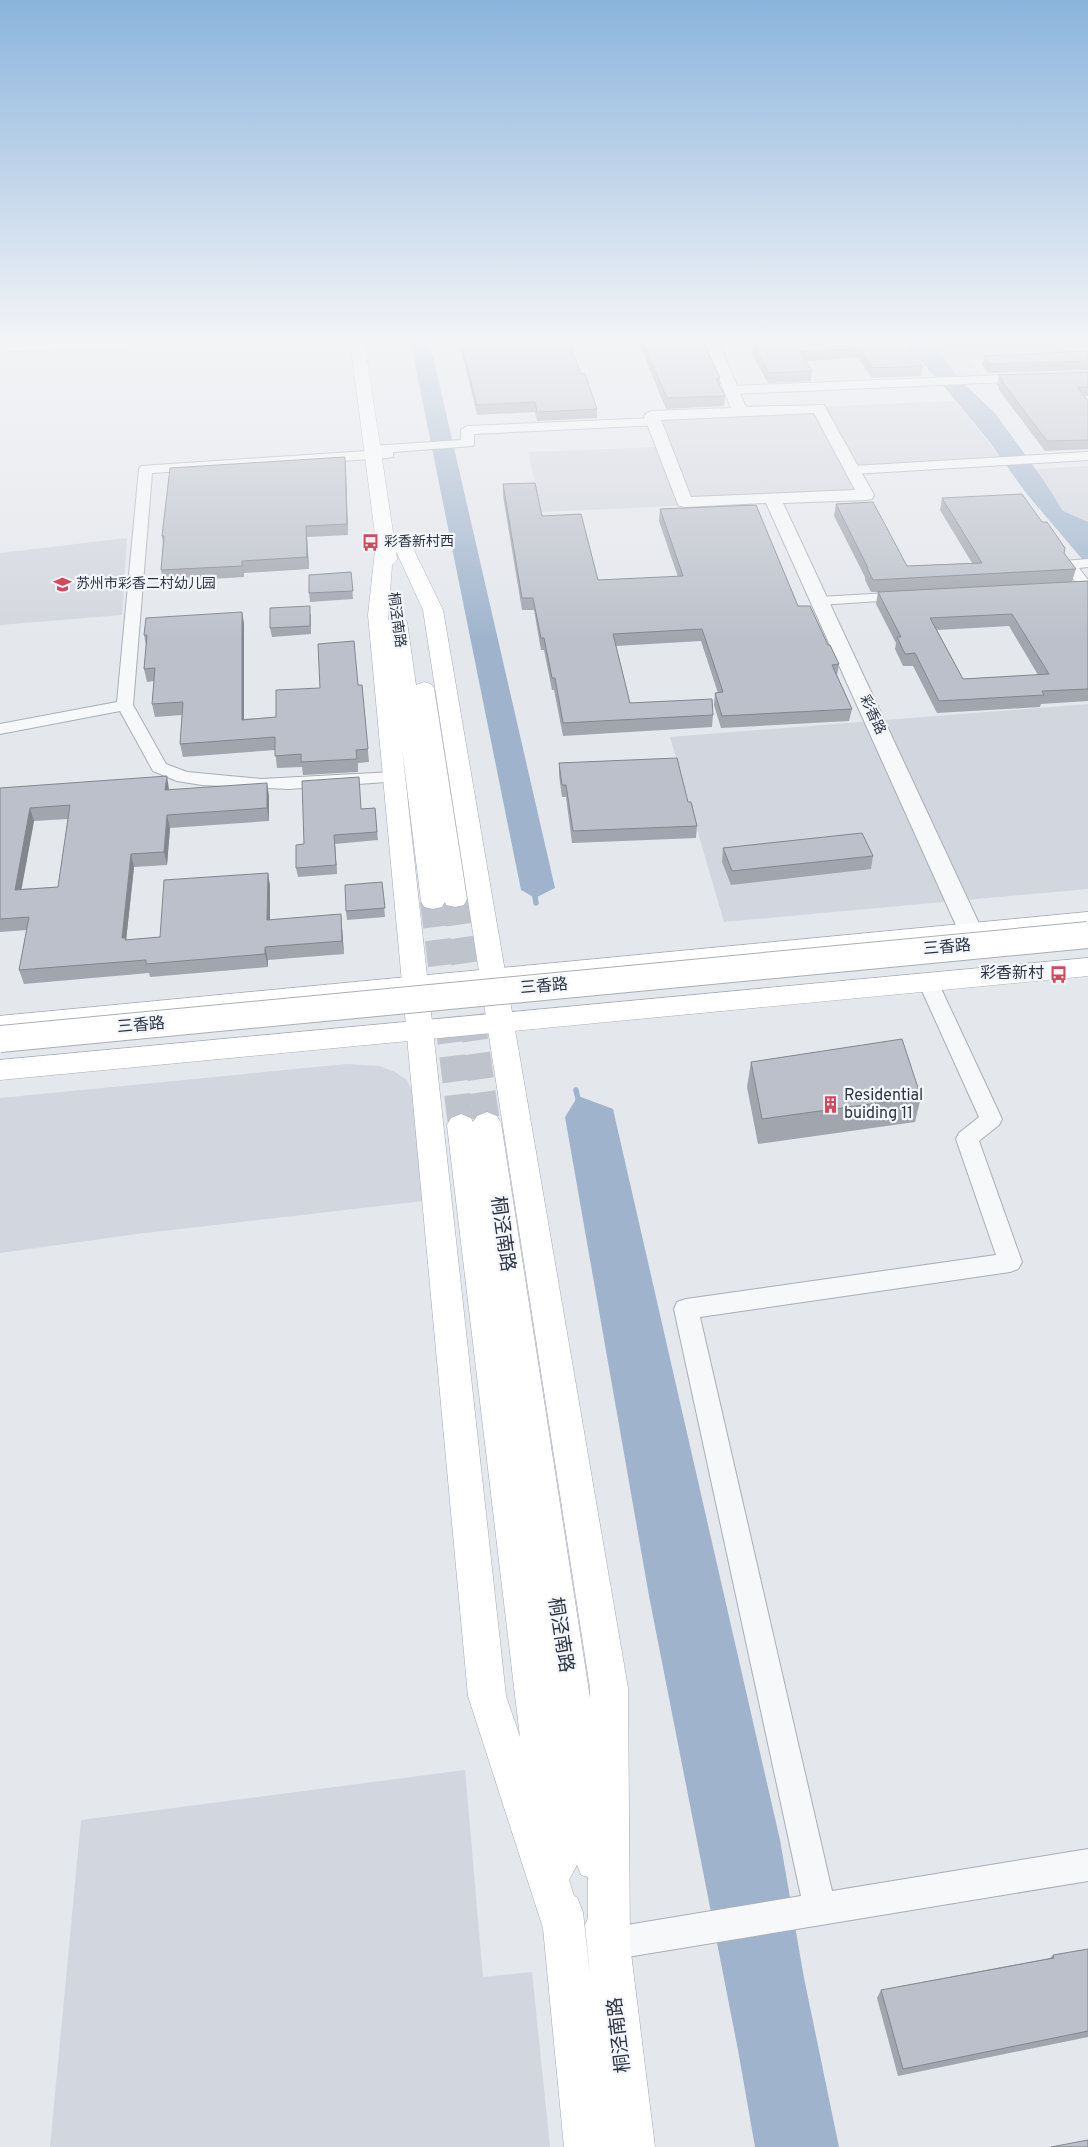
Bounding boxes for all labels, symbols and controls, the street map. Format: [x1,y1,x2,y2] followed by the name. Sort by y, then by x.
[360,532,380,552] bus stop icon: 彩香新村西
[384,533,454,551] place label: 彩香新村西
[52,574,72,594] school or university icon: 苏州市彩香二村幼儿园
[76,575,216,593] place label: 苏州市彩香二村幼儿园
[384,591,408,649] street label: 桐泾南路
[855,692,889,738] street label: 彩香路
[922,936,972,960] street label: 三香路
[980,964,1044,984] place label: 彩香新村
[1048,964,1068,984] bus stop icon: 彩香新村
[519,975,569,999] street label: 三香路
[116,1014,166,1038] street label: 三香路
[844,1086,923,1124] place label: Residential buiding 11
[820,1095,840,1115] building icon: Residential buiding 11
[485,1195,519,1273] street label: 桐泾南路
[542,1596,578,1674] street label: 桐泾南路
[603,1996,637,2074] street label: 桐泾南路

